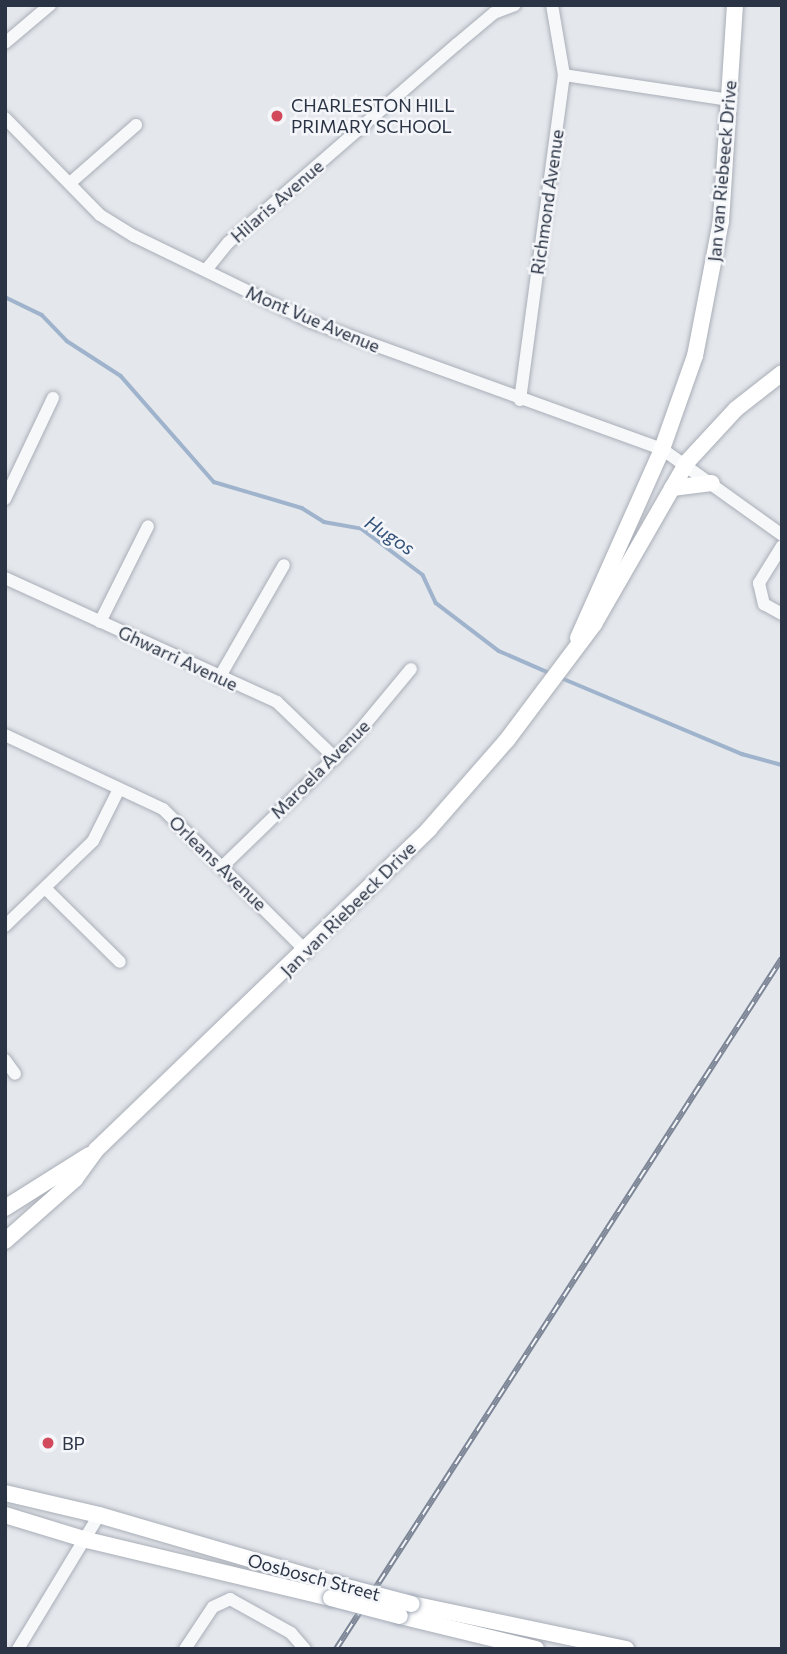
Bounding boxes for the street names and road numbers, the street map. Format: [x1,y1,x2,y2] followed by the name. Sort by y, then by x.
[703,79,741,263] street label: Jan van Riebeeck Drive
[526,128,568,276] street label: Richmond Avenue
[226,155,328,247] street label: Hilaris Avenue
[243,281,383,357] street label: Mont Vue Avenue
[115,621,241,695] street label: Ghwarri Avenue
[266,715,374,823] street label: Maroela Avenue
[165,811,271,915] street label: Orleans Avenue
[276,837,420,981] street label: Jan van Riebeeck Drive
[245,1549,383,1605] street label: Oosbosch Street

